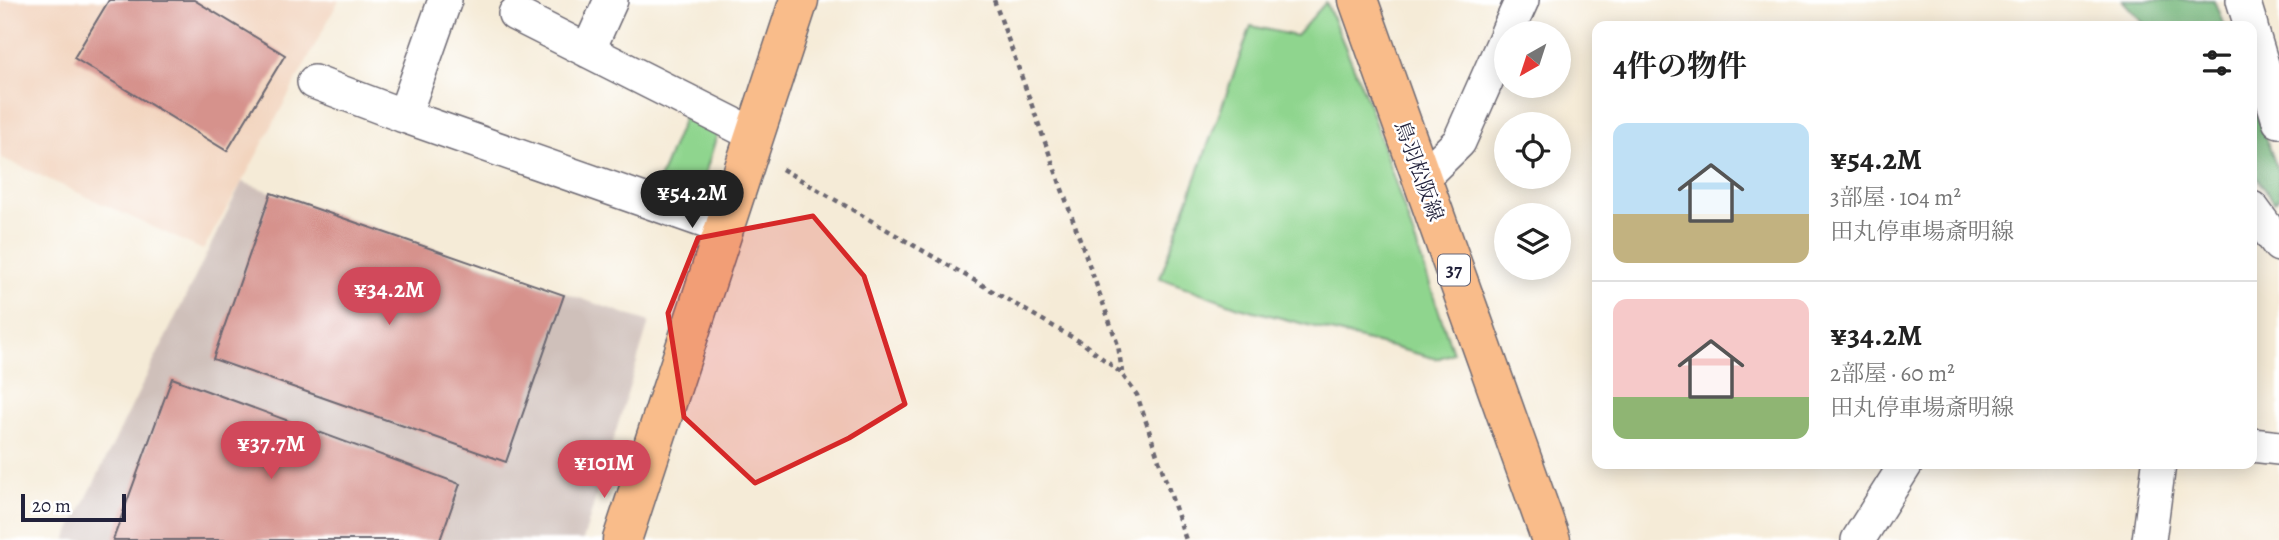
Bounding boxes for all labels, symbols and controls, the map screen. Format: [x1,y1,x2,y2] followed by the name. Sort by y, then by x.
[1494,21,1572,98] north arrow
[1494,21,1571,280] map controls
[2198,44,2236,82] icon: filters
[1613,46,1747,86] text: 4件の物件
[1494,112,1571,189] button: locate
[1388,117,1450,225] street label: 鳥羽松阪線
[1830,139,1922,179] text: ¥54.2M
[1669,151,1753,235] icon: home
[635,170,749,230] pin: ¥54.2M
[657,177,727,208] text: ¥54.2M
[1830,182,1961,213] text: 3部屋 · 104 m²
[1494,203,1571,280] button: layers
[1830,216,2014,247] text: 田丸停車場斎明線
[1438,254,1470,286] road number: 37
[332,268,446,327] pin: ¥34.2M
[354,274,424,305] text: ¥34.2M
[1830,315,1922,355] text: ¥34.2M
[1669,327,1753,411] icon: home
[1830,358,1955,389] text: 2部屋 · 60 m²
[1830,392,2014,423] text: 田丸停車場斎明線
[214,421,328,481] pin: ¥37.7M
[237,428,305,459] text: ¥37.7M
[555,440,653,500] pin: ¥101M
[574,447,634,478] text: ¥101M
[21,491,126,523] scale bar
[32,493,71,519] text: 20 m

